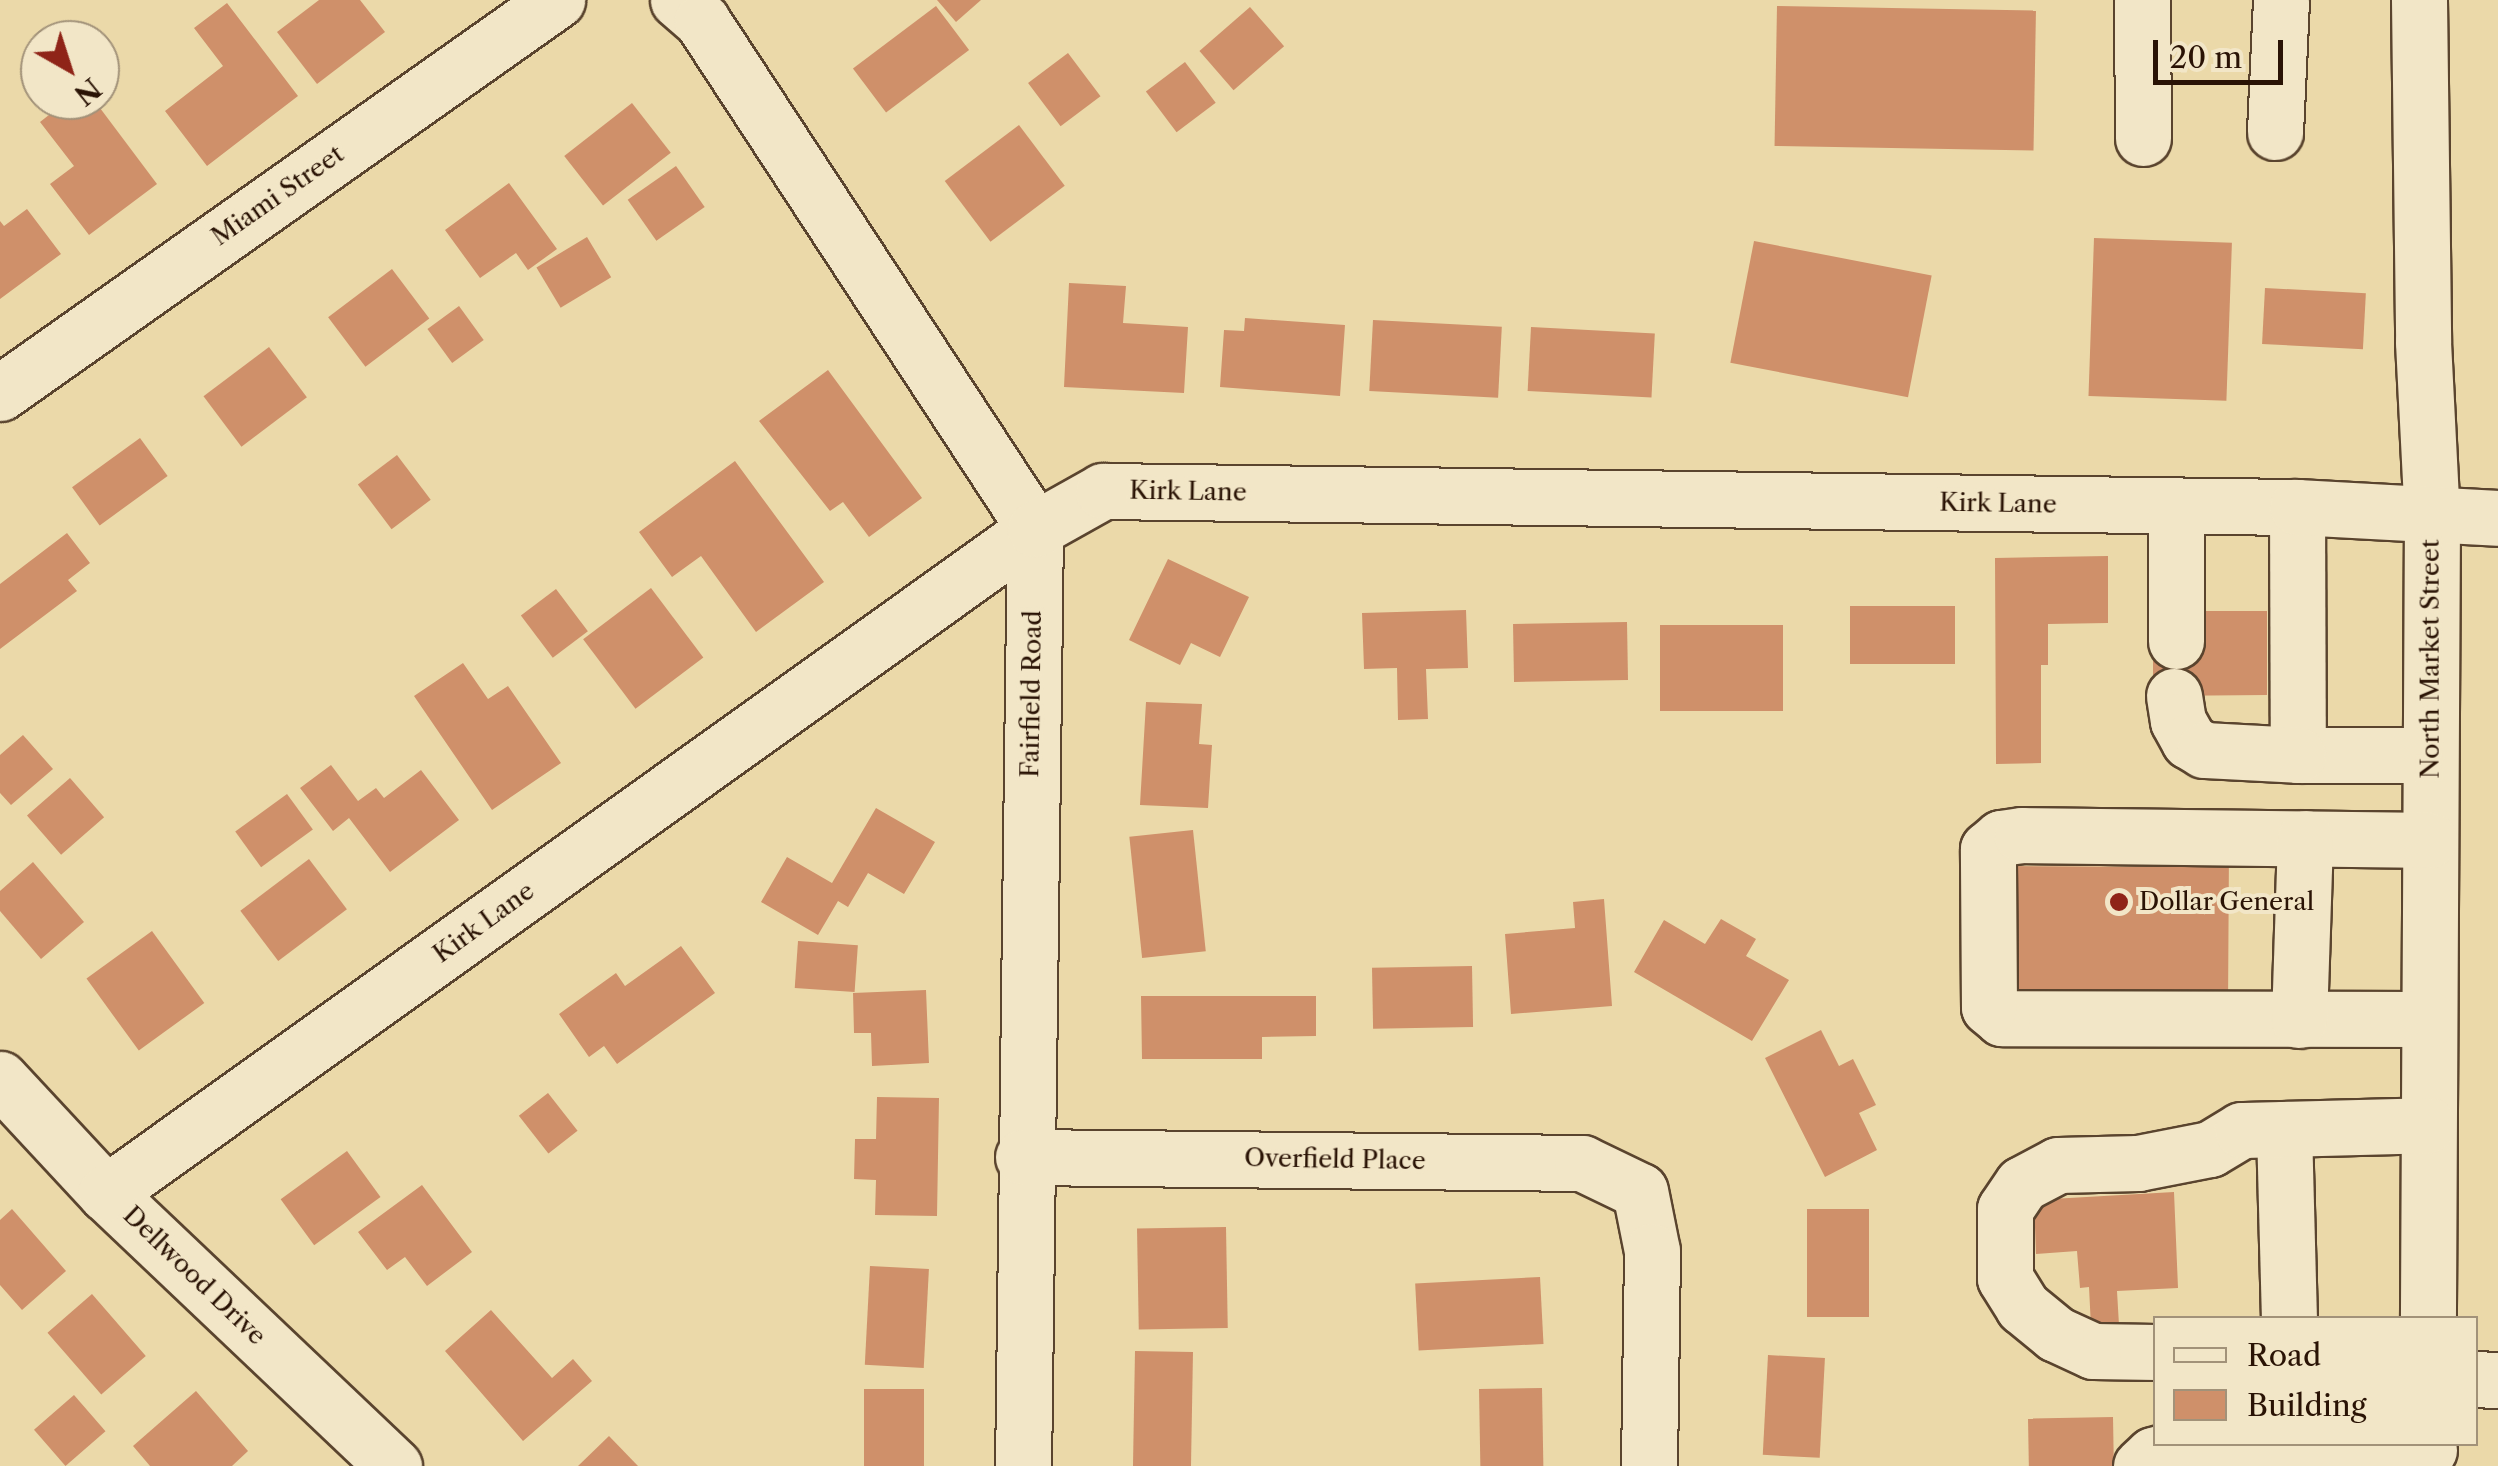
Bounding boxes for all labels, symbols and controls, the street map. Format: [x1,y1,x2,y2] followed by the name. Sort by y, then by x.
[20,20,120,120] north arrow
[2158,20,2288,82] scale bar
[2170,39,2242,76] text: 20 m
[67,71,108,113] text: N
[206,139,350,253] street label: Miami Street
[1129,476,1247,508] street label: Kirk Lane
[1939,488,2057,520] street label: Kirk Lane
[2416,539,2446,779] street label: North Market Street
[1016,610,1048,778] street label: Fairfield Road
[427,876,541,970] street label: Kirk Lane
[2139,887,2315,917] place label: Dollar General
[2108,891,2130,913] marker: Dollar General
[1244,1143,1426,1177] street label: Overfield Place
[117,1200,271,1352] street label: Dellwood Drive
[2153,1316,2478,1446] legend
[2247,1337,2321,1374] text: Road
[2247,1387,2367,1424] text: Building

